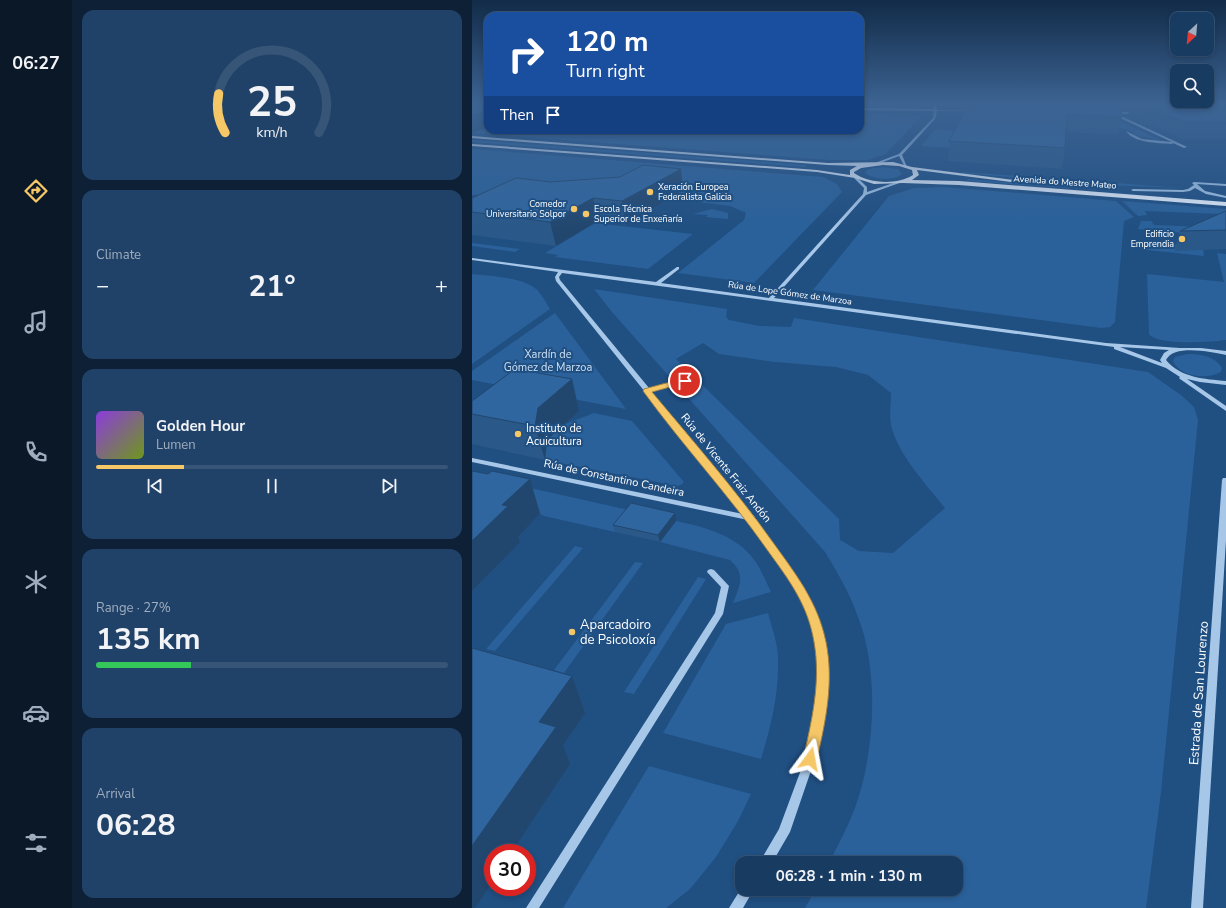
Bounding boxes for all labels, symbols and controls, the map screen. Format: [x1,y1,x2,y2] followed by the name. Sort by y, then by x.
[1170,12,1214,56] north arrow
[1170,12,1214,108] map controls
[566,23,649,61] text: 120 m
[500,28,552,80] icon: right
[12,51,60,75] text: 06:27
[566,59,645,83] text: Turn right
[1170,64,1214,108] button: search
[247,74,297,131] text: 25
[542,104,564,126] icon: arrive
[500,105,534,125] text: Then
[256,122,288,141] text: km/h
[1013,172,1117,192] street label: Avenida do Mestre Mateo
[22,177,50,205] icon: directions
[658,181,732,203] place label: Xeración Europea Federalista Galicia
[645,187,655,197] marker: Xeración Europea Federalista Galicia
[486,198,567,220] place label: Comedor Universitario Solpor
[594,203,683,225] place label: Escola Técnica Superior de Enxeñaría
[569,204,579,214] marker: Comedor Universitario Solpor
[581,209,591,219] marker: Escola Técnica Superior de Enxeñaría
[1131,228,1174,250] place label: Edificio Emprendia
[1177,234,1187,244] marker: Edificio Emprendia
[96,246,141,264] text: Climate
[248,266,296,307] text: 21°
[96,271,109,301] text: −
[435,271,448,301] text: +
[727,278,853,308] street label: Rúa de Lope Gómez de Marzoa
[22,308,50,336] icon: music
[504,347,592,375] park label: Xardín de Gómez de Marzoa
[668,364,702,398] pin
[674,370,696,392] icon: arrive
[677,410,775,526] street label: Rúa de Vicente Fraiz Andón
[156,416,245,436] text: Golden Hour
[526,421,582,449] place label: Instituto de Acuicultura
[513,429,523,439] marker: Instituto de Acuicultura
[156,436,196,454] text: Lumen
[22,438,50,466] icon: phone
[542,456,686,500] street label: Rúa de Constantino Candeira
[144,475,166,497] icon: previous
[261,475,283,497] icon: pause
[378,475,400,497] icon: next
[22,568,50,596] icon: climate
[96,599,171,617] text: Range · 27%
[580,616,656,649] place label: Aparcadoiro de Psicoloxía
[96,619,201,660] text: 135 km
[1185,620,1213,766] street label: Estrada de San Lourenzo
[567,627,577,637] marker: Aparcadoiro de Psicoloxía
[22,699,50,727] icon: car
[789,738,831,780] position arrow
[96,785,135,803] text: Arrival
[96,805,175,846] text: 06:28
[22,829,50,857] icon: filters
[484,844,536,896] speed limit sign: 30
[776,866,922,886] text: 06:28 · 1 min · 130 m

